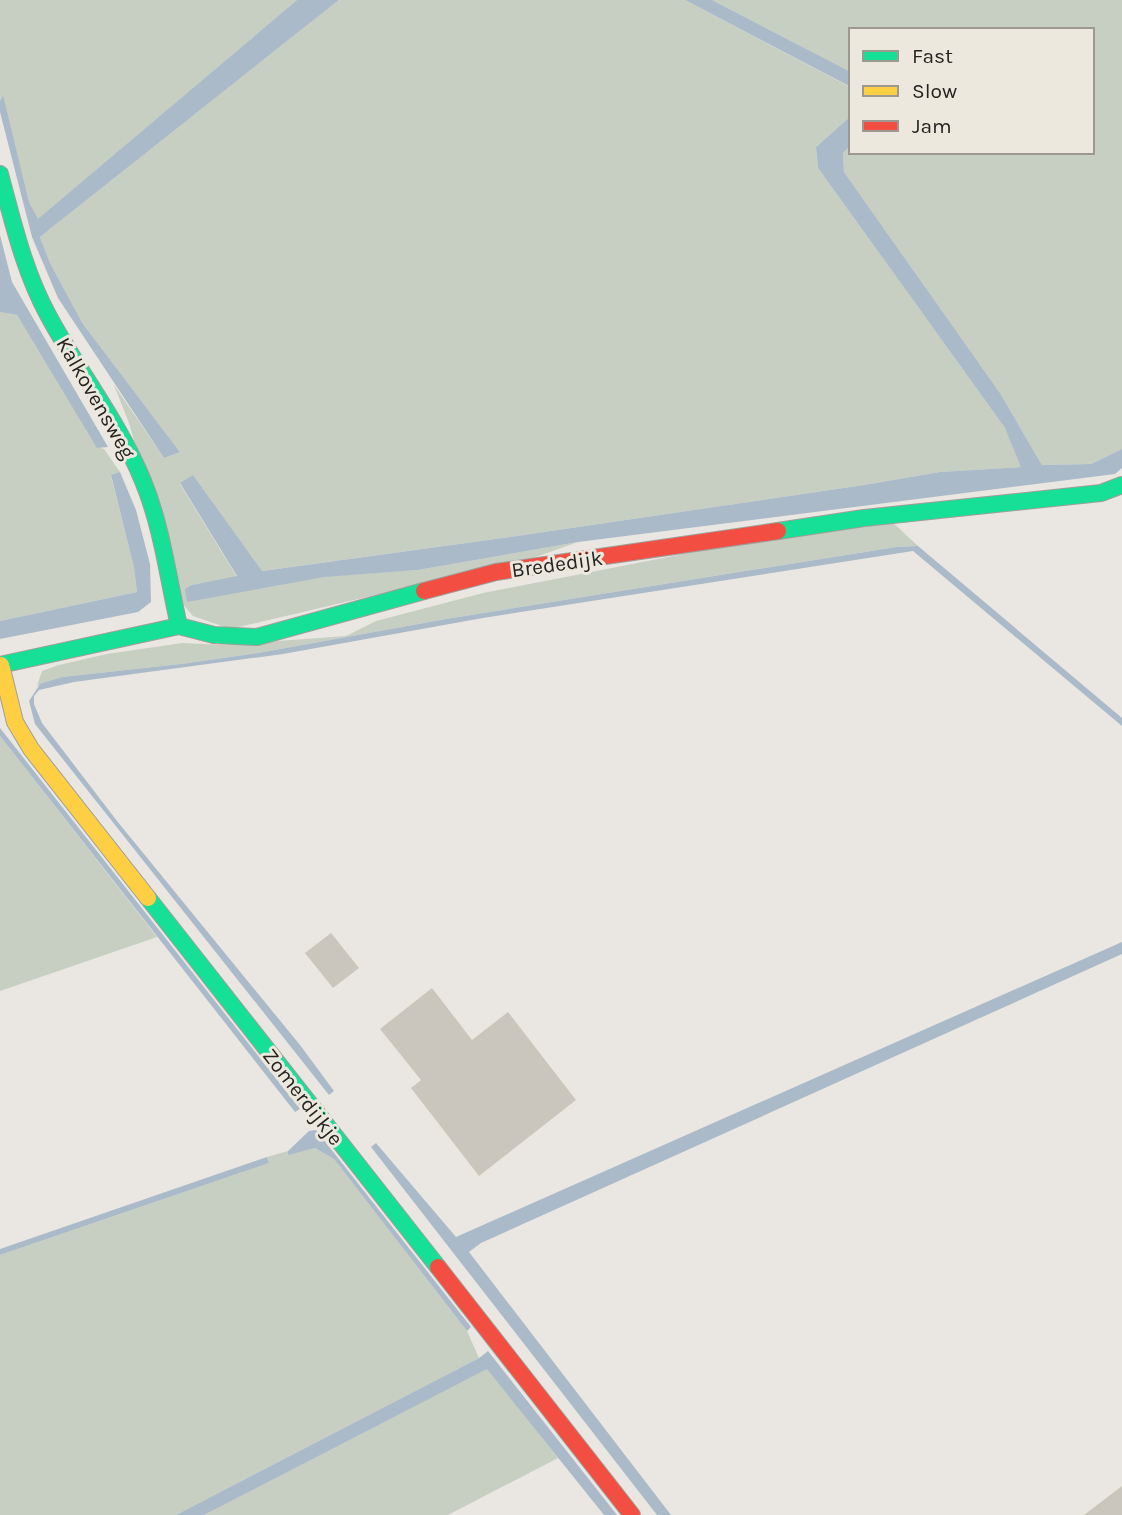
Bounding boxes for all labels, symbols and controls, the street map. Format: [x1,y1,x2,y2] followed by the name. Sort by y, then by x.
[849,28,1094,154] legend
[912,44,953,68] text: Fast
[912,79,957,103] text: Slow
[912,114,952,138] text: Jam
[52,333,141,463] street label: Kalkovensweg
[510,546,604,582] street label: Brededijk
[258,1044,348,1150] street label: Zomerdijkje

